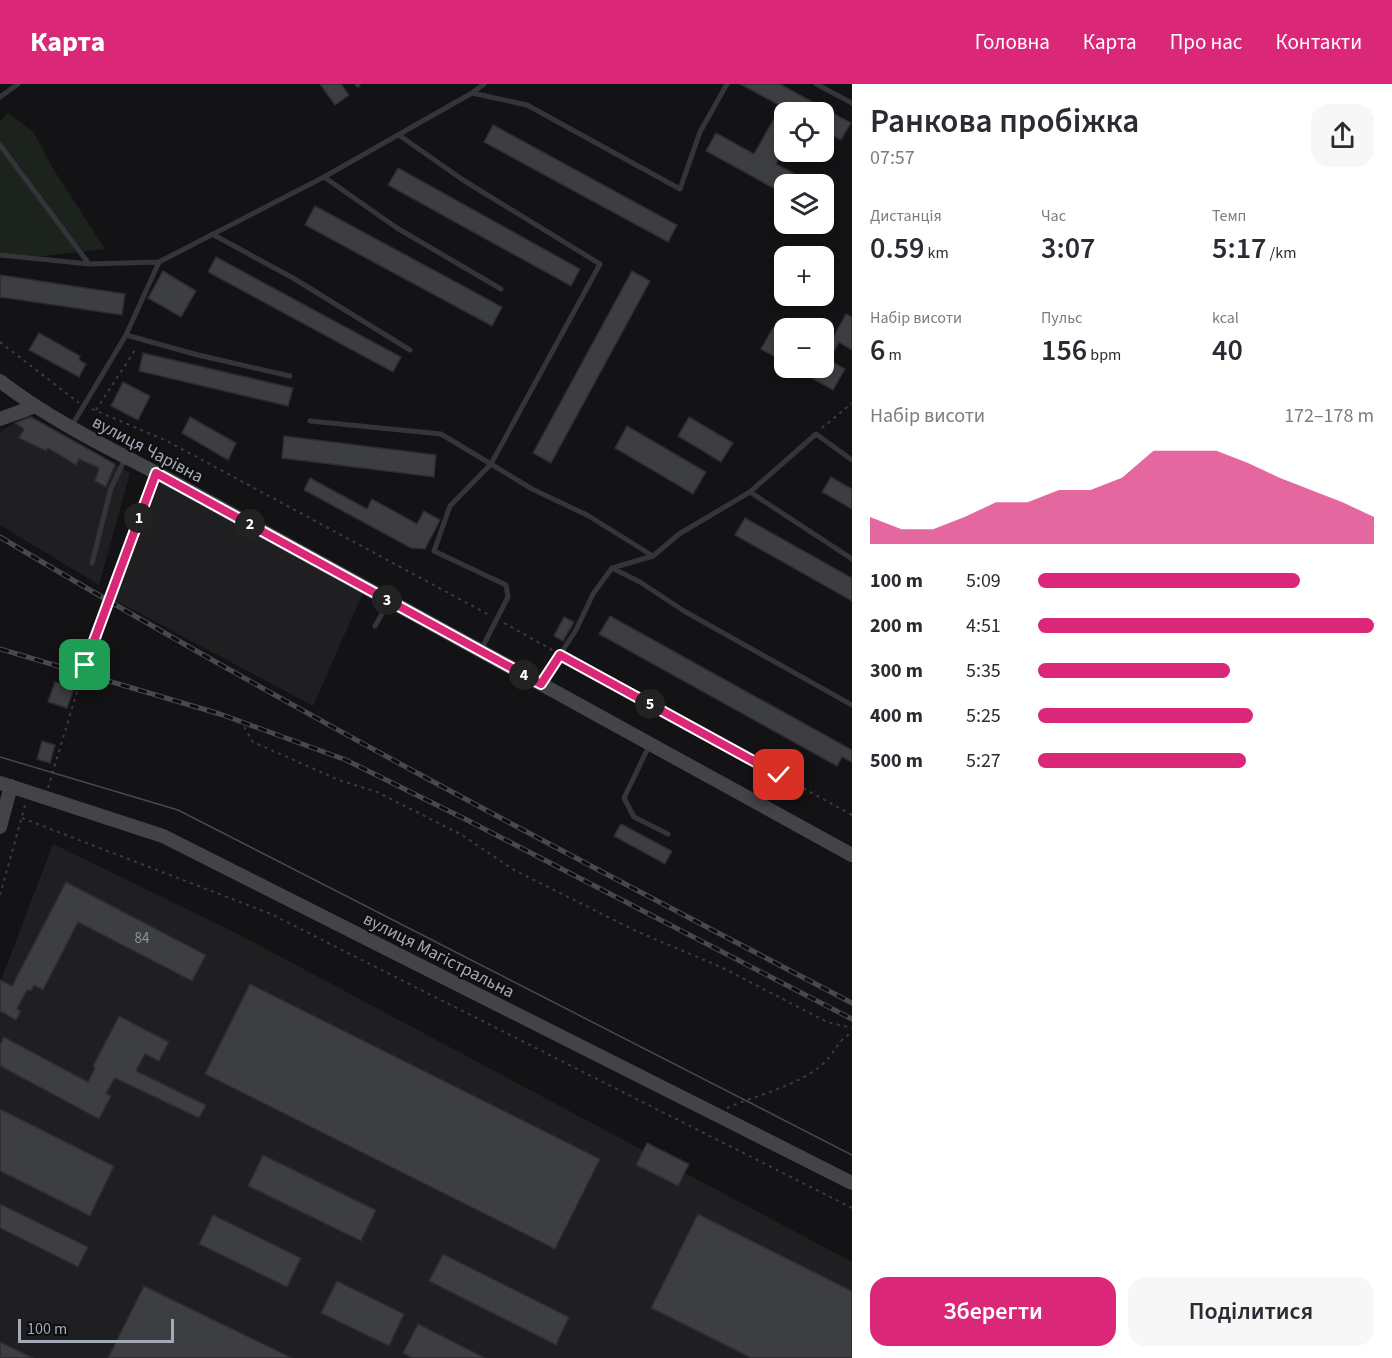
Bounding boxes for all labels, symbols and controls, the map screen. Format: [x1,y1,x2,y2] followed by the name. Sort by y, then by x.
[30,22,105,62] text: Карта
[975,27,1050,57] text: Головна
[1083,27,1137,57] text: Карта
[1170,27,1242,57] text: Про нас
[1275,27,1362,57] text: Контакти
[870,98,1139,145] text: Ранкова пробіжка
[774,102,834,378] map controls
[774,102,834,162] button: locate
[1311,104,1374,167] button: share
[870,144,915,172] text: 07:57
[774,174,834,234] button: layers
[870,205,942,227] text: Дистанція
[1041,205,1066,227] text: Час
[1212,205,1246,227] text: Темп
[870,227,924,270] text: 0.59
[1041,227,1095,270] text: 3:07
[1212,227,1266,270] text: 5:17
[924,242,949,264] text: km
[1266,242,1296,264] text: /km
[774,246,834,306] button: +
[870,307,962,329] text: Набір висоти
[1041,307,1082,329] text: Пульс
[1212,307,1239,329] text: kcal
[774,318,834,378] button: −
[870,329,885,372] text: 6
[1041,329,1087,372] text: 156
[1212,329,1243,372] text: 40
[885,344,902,366] text: m
[1087,344,1121,366] text: bpm
[870,402,985,430] text: Набір висоти
[1284,402,1374,430] text: 172–178 m
[88,410,208,489] street label: вулиця Чарівна
[124,503,154,533] pin: 1
[135,507,143,529] text: 1
[235,509,265,539] pin: 2
[246,513,254,535] text: 2
[870,567,923,595] text: 100 m
[966,567,1001,595] text: 5:09
[372,585,402,615] pin: 3
[383,589,391,611] text: 3
[870,612,923,640] text: 200 m
[966,612,1001,640] text: 4:51
[59,639,110,690] pin
[68,648,101,681] icon: arrive
[870,657,923,685] text: 300 m
[966,657,1001,685] text: 5:35
[509,660,539,690] pin: 4
[520,664,528,686] text: 4
[635,689,665,719] pin: 5
[646,693,654,715] text: 5
[870,702,923,730] text: 400 m
[966,702,1001,730] text: 5:25
[870,747,923,775] text: 500 m
[966,747,1001,775] text: 5:27
[753,749,804,800] pin
[762,758,795,791] icon: check
[359,906,519,1004] street label: вулиця Магістральна
[135,928,150,949] house number: 84
[870,1277,1116,1346] button: Зберегти
[1128,1277,1374,1346] button: Поділитися
[18,1316,174,1344] scale bar
[27,1318,67,1340] text: 100 m

